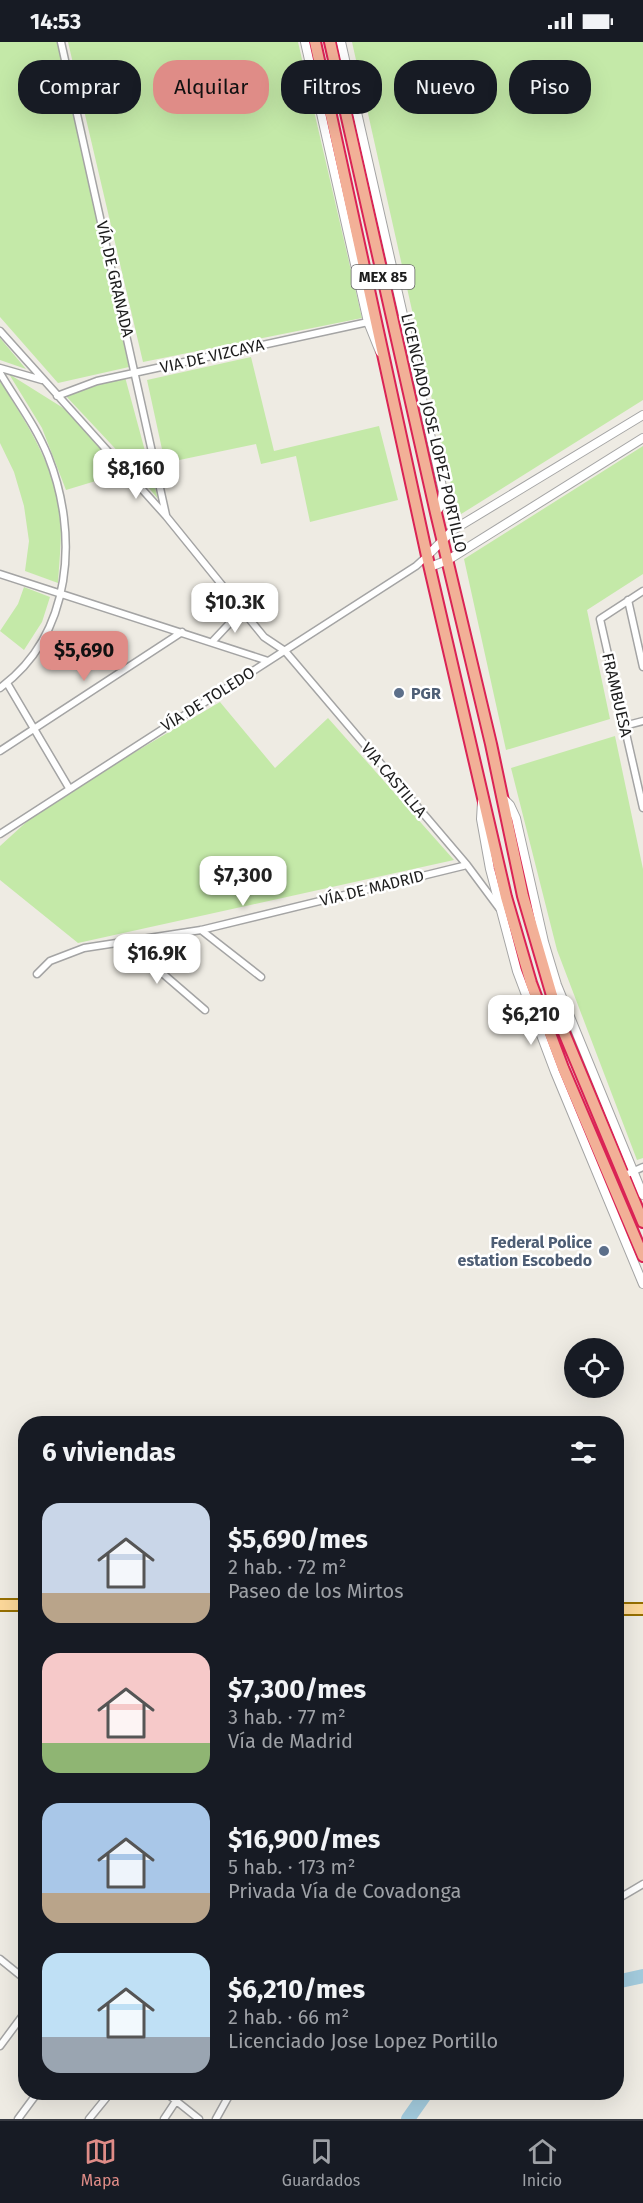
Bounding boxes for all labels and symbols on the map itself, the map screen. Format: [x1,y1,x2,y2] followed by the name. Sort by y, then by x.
[92,219,139,340] street label: VÍA DE GRANADA
[352,265,415,289] road number: MEX 85
[397,312,471,554] street label: LICENCIADO JOSE LOPEZ PORTILLO
[158,335,267,377] street label: VIA DE VIZCAYA
[87,449,185,500] pin: $8,160
[186,583,284,634] pin: $10.3K
[35,631,133,682] pin: $5,690
[598,651,636,740] street label: FRAMBUESA
[157,662,258,735] street label: VÍA DE TOLEDO
[411,684,441,703] place label: PGR
[392,686,406,700] marker: PGR
[357,739,431,822] street label: VIA CASTILLA
[194,856,292,907] pin: $7,300
[318,865,426,910] street label: VÍA DE MADRID
[108,934,206,985] pin: $16.9K
[482,995,580,1046] pin: $6,210
[458,1233,592,1270] place label: Federal Police estation Escobedo
[597,1244,611,1258] marker: Federal Police estation Escobedo

